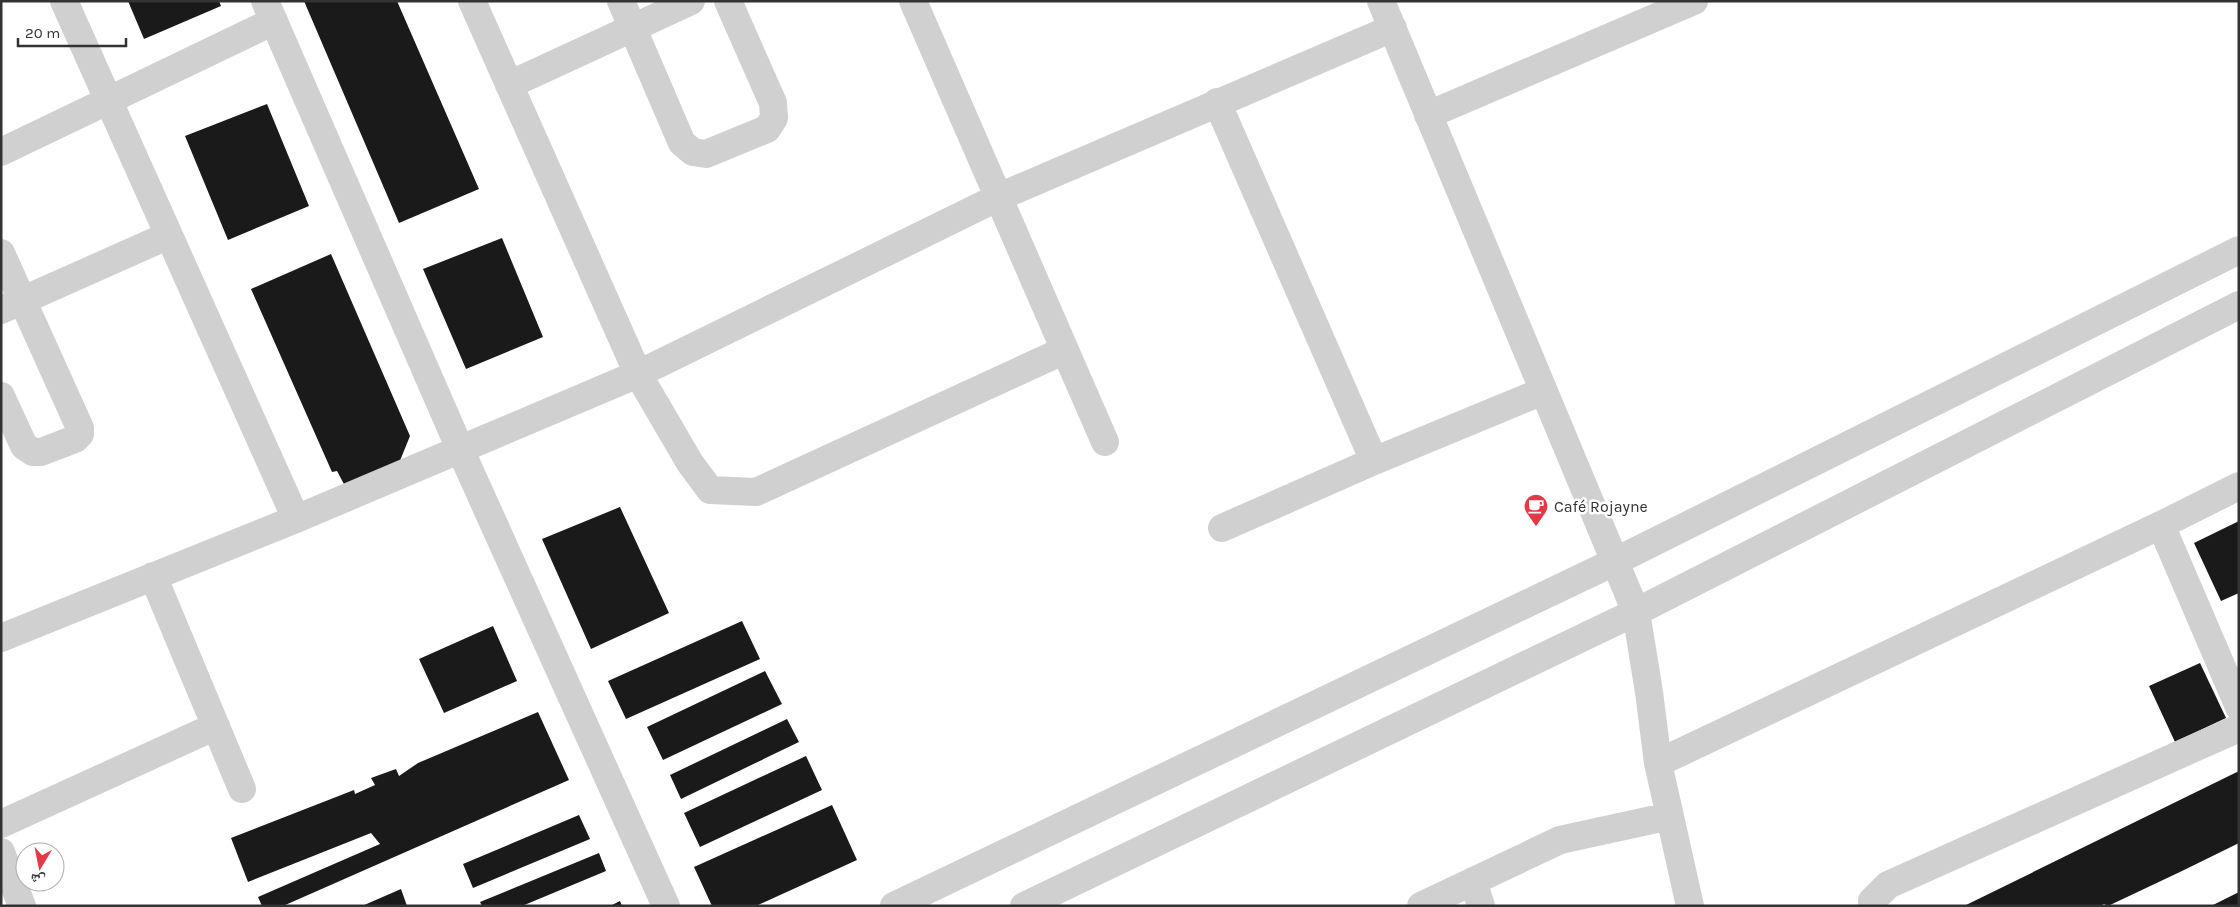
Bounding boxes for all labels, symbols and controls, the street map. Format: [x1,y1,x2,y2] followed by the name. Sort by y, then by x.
[18,15,125,47] scale bar
[25,24,60,42] text: 20 m
[1523,493,1549,527] cafe icon: Café Rojayne
[1554,497,1648,516] place label: Café Rojayne
[15,842,65,892] north arrow
[29,870,47,889] text: ش

